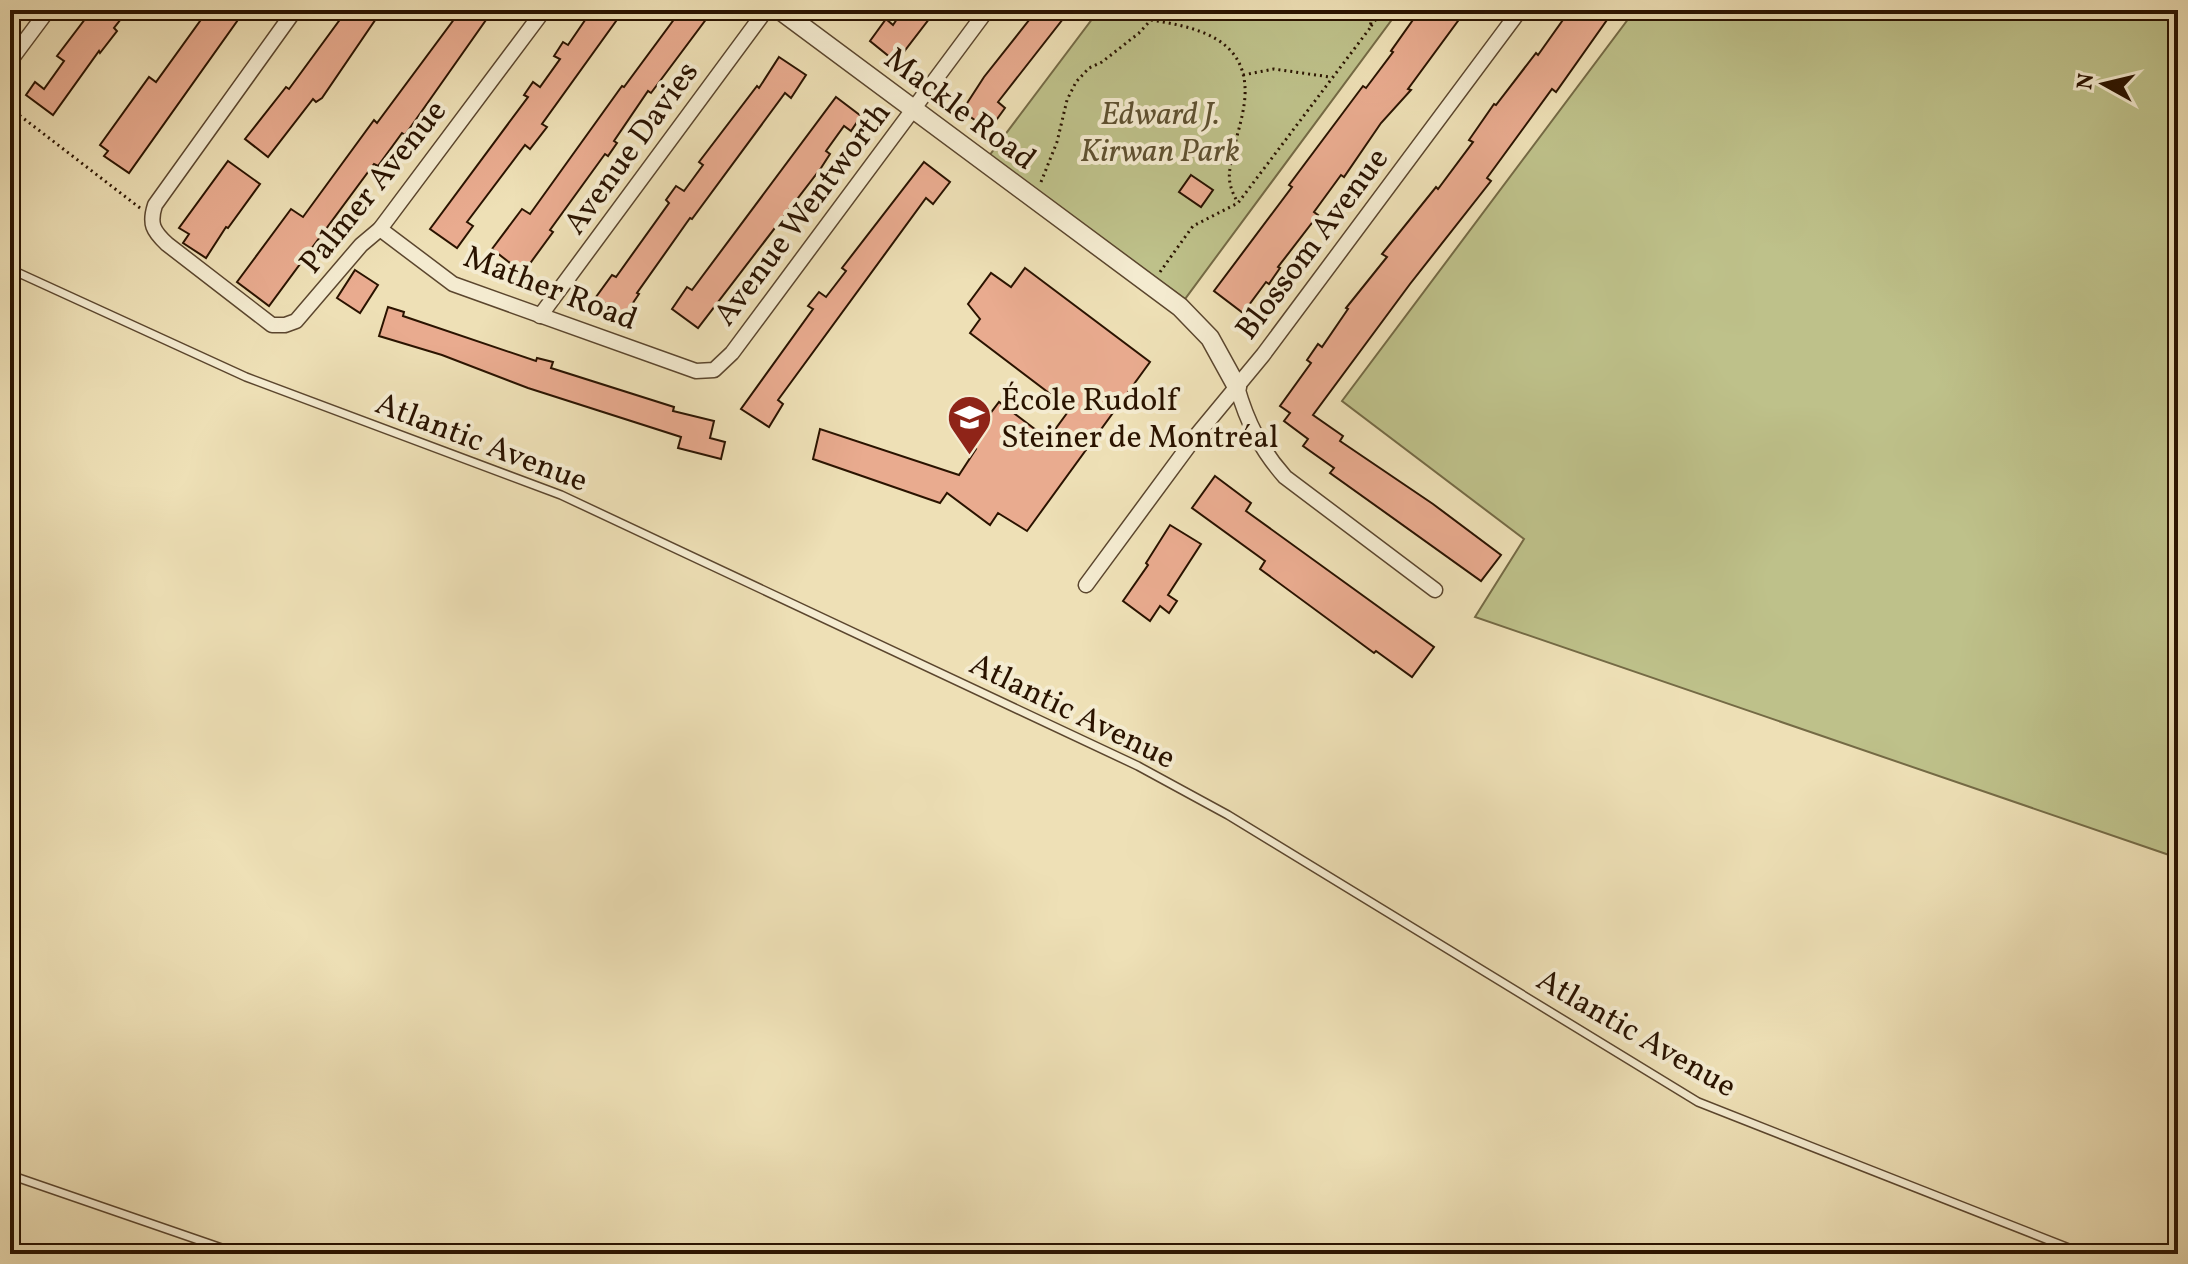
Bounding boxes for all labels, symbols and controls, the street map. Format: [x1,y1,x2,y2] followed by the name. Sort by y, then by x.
[874,39,1044,182] street label: Mackle Road
[2064,44,2144,124] north arrow
[554,53,710,245] street label: Avenue Davies
[2070,71,2103,92] text: N
[291,92,458,284] street label: Palmer Avenue
[704,94,902,336] street label: Avenue Wentworth
[1080,94,1240,175] park label: Edward J. Kirwan Park
[1227,140,1400,350] street label: Blossom Avenue
[457,237,643,343] street label: Mather Road
[1001,380,1279,461] place label: École Rudolf Steiner de Montréal
[368,383,593,505] street label: Atlantic Avenue
[946,393,994,456] school or university icon: École Rudolf Steiner de Montréal
[961,644,1182,782] street label: Atlantic Avenue
[1527,960,1744,1110] street label: Atlantic Avenue

